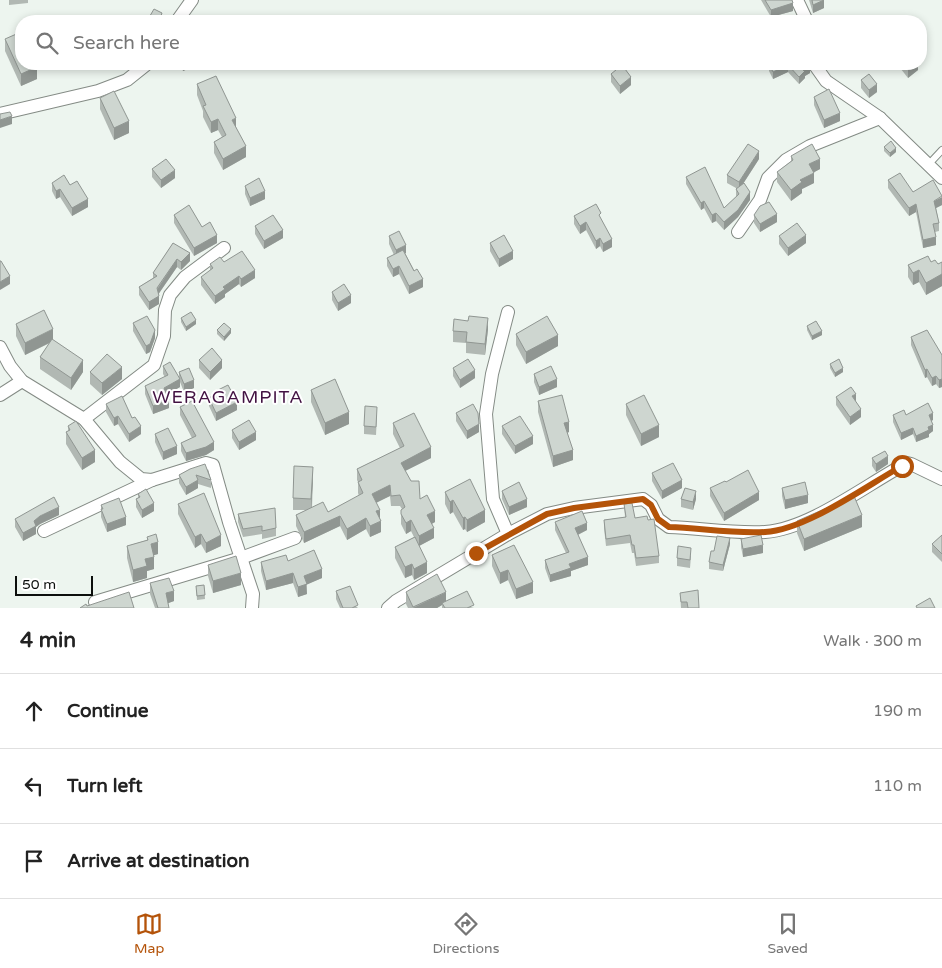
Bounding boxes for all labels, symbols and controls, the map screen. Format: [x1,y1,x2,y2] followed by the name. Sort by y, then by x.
[15,15,927,70] search box
[33,29,61,57] icon: search
[73,32,180,54] text: Search here
[152,386,304,408] district label: WERAGAMPITA
[891,455,914,478] route start
[465,542,488,565] route end
[15,573,92,596] scale bar
[22,576,56,593] text: 50 m
[20,628,76,653] text: 4 min
[823,631,922,651] text: Walk · 300 m
[20,697,48,725] icon: ahead
[67,700,149,722] text: Continue
[873,701,922,721] text: 190 m
[20,772,48,800] icon: left
[67,775,143,797] text: Turn left
[873,776,922,796] text: 110 m
[20,847,48,875] icon: arrive
[67,850,250,872] text: Arrive at destination
[134,910,164,957] tab: Map
[432,910,499,957] tab: Directions
[767,910,808,957] tab: Saved

